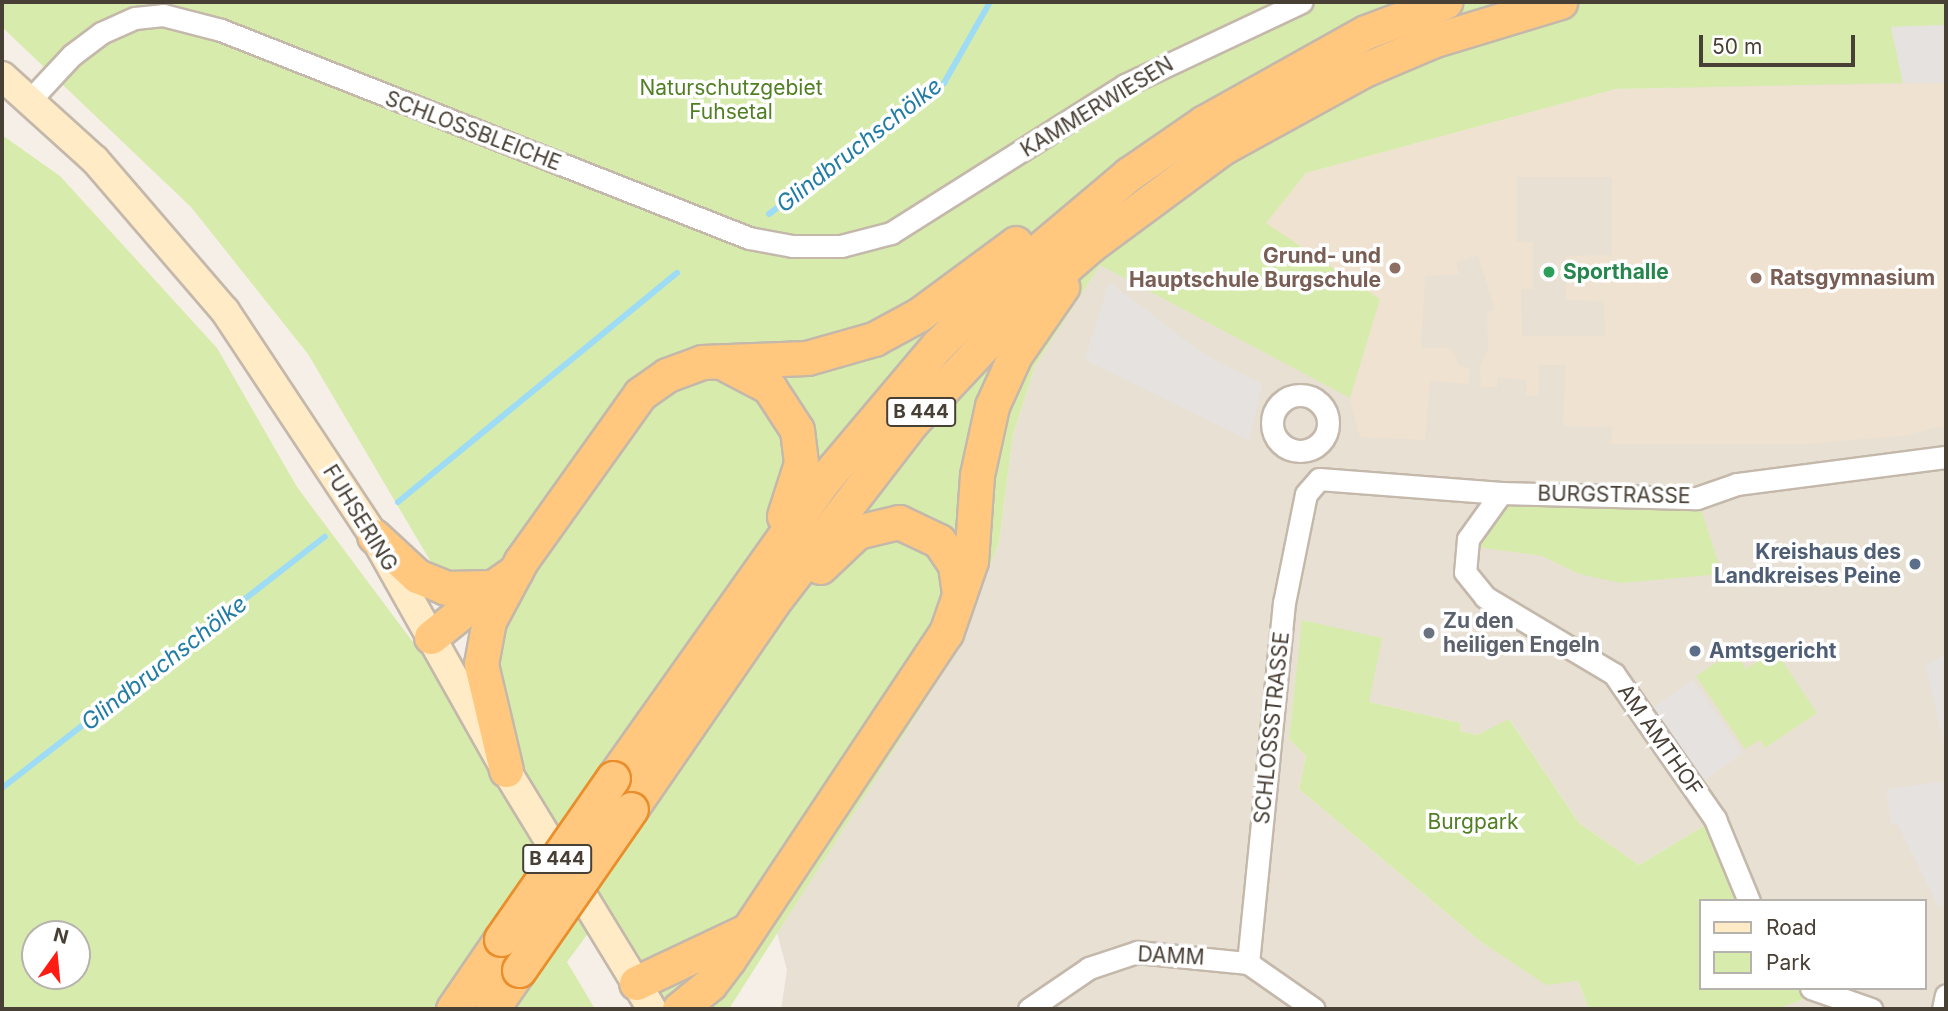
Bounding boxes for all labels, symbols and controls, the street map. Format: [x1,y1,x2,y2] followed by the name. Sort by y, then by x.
[1703,21,1859,65] scale bar
[1712,34,1762,59] text: 50 m
[1016,52,1178,162] street label: KAMMERWIESEN
[771,72,947,218] water label: Glindbruchschölke
[639,75,823,125] park label: Naturschutzgebiet Fuhsetal
[382,86,564,176] street label: SCHLOSSBLEICHE
[1129,243,1381,293] place label: Grund- und Hauptschule Burgschule
[1563,259,1669,285] place label: Sporthalle
[1387,260,1403,276] marker: Grund- und Hauptschule Burgschule
[1541,264,1557,280] marker: Sporthalle
[1770,265,1935,291] place label: Ratsgymnasium
[1748,270,1764,286] marker: Ratsgymnasium
[886,396,956,428] road number: B 444
[317,460,403,576] street label: FUHSERING
[1537,481,1691,509] street label: BURGSTRASSE
[1714,539,1901,589] place label: Kreishaus des Landkreises Peine
[1907,556,1923,572] marker: Kreishaus des Landkreises Peine
[76,590,252,736] water label: Glindbruchschölke
[1443,608,1600,658] place label: Zu den heiligen Engeln
[1421,625,1437,641] marker: Zu den heiligen Engeln
[1249,631,1295,825] street label: SCHLOSSSTRASSE
[1709,638,1836,664] place label: Amtsgericht
[1687,643,1703,659] marker: Amtsgericht
[1612,679,1708,801] street label: AM AMTHOF
[1427,809,1519,835] park label: Burgpark
[522,844,592,874] road number: B 444
[1700,899,1927,990] legend
[1766,915,1817,940] text: Road
[21,920,91,990] north arrow
[51,923,71,949] text: N
[1137,942,1205,970] street label: DAMM
[1766,950,1811,975] text: Park

